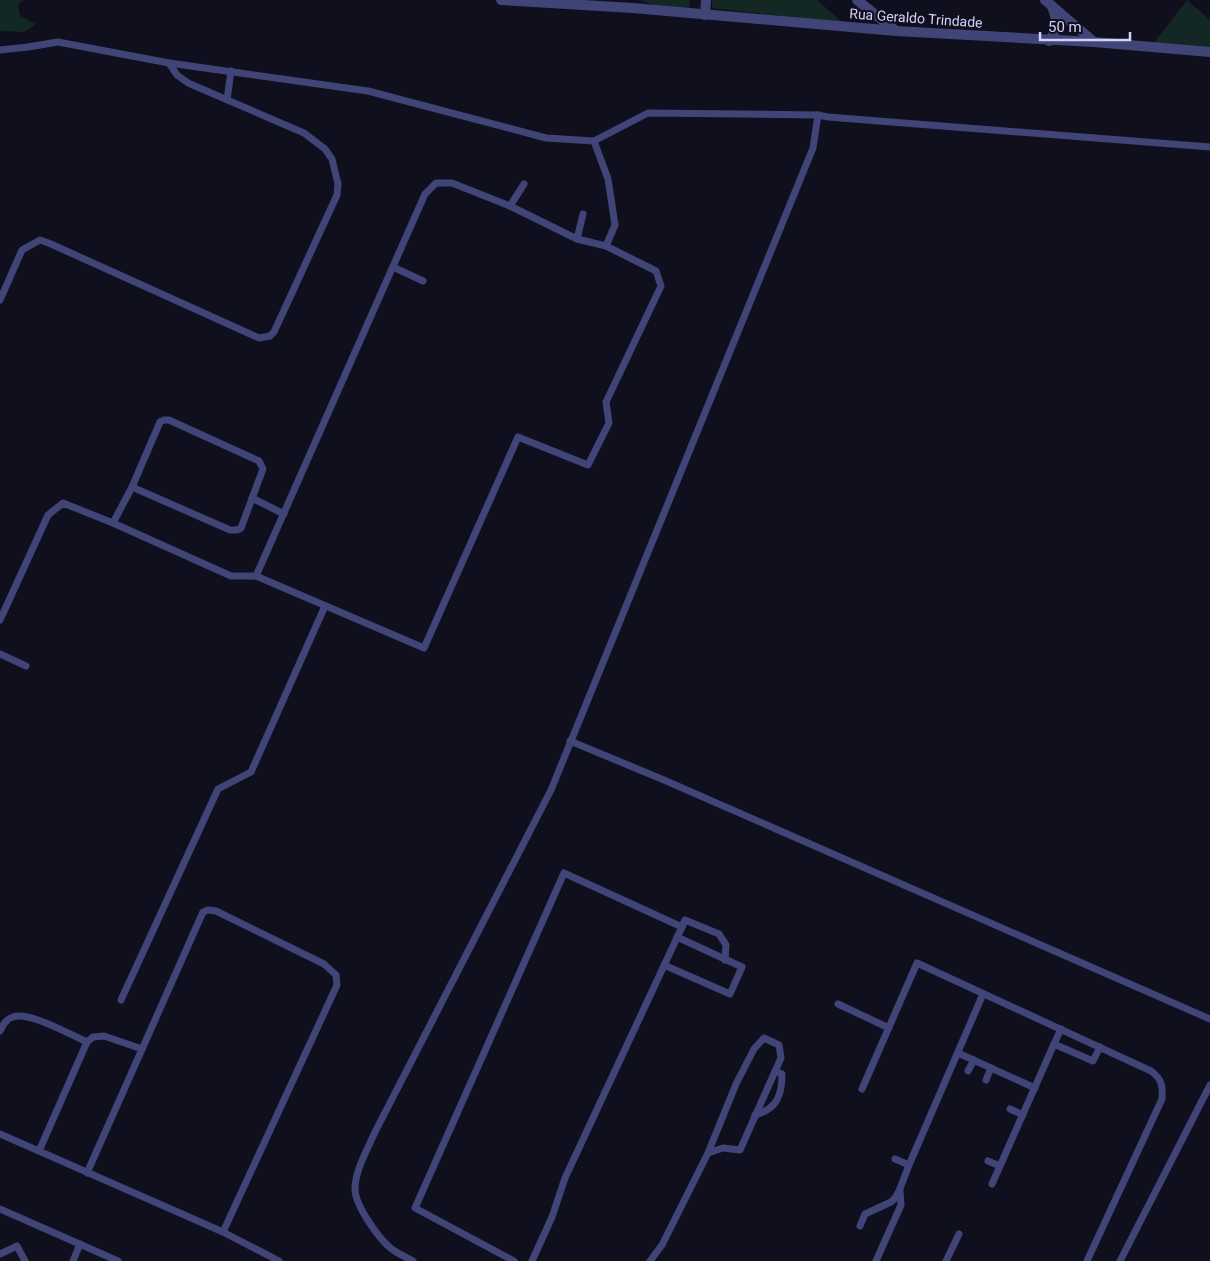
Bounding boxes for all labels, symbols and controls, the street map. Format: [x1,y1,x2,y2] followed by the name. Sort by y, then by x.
[849,5,983,31] street label: Rua Geraldo Trindade
[1040,10,1130,42] scale bar
[1048,18,1082,36] text: 50 m

